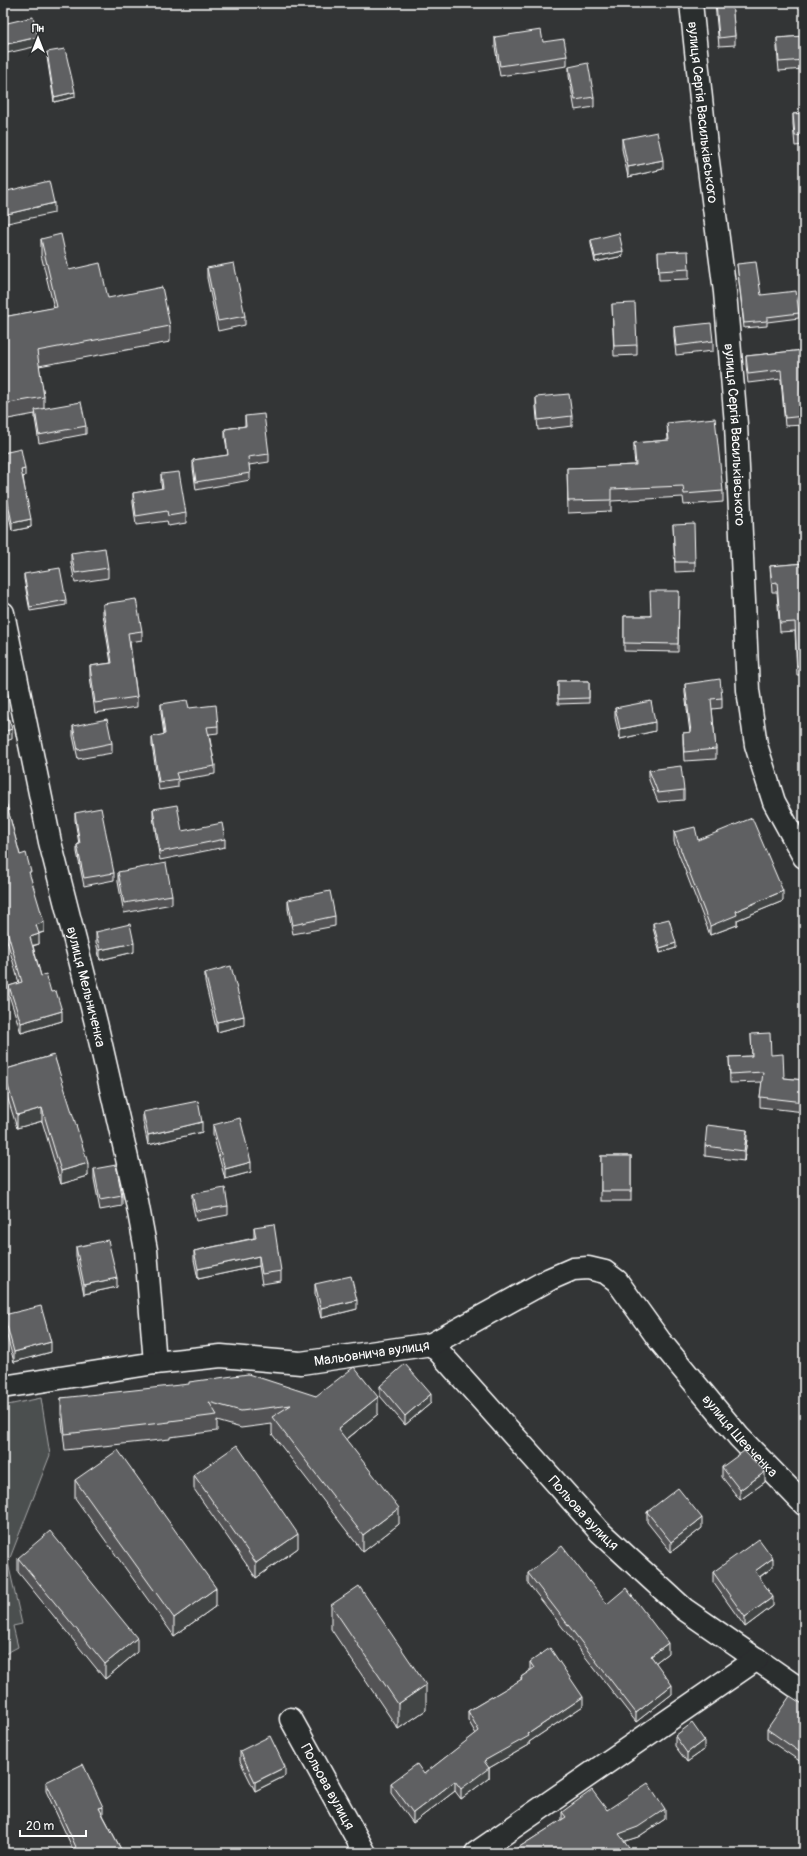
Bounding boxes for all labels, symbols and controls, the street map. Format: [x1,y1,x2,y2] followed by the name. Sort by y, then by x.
[18,18,58,58] north arrow
[684,21,722,205] street label: вулиця Сергія Васильківського
[32,22,45,35] text: Пн
[721,343,749,527] street label: вулиця Сергія Васильківського
[63,925,110,1049] street label: вулиця Мельниченка
[313,1336,431,1370] street label: Мальовнича вулиця
[699,1391,781,1480] street label: вулиця Шевченка
[545,1472,622,1554] street label: Польова вулиця
[298,1740,359,1832] street label: Польова вулиця
[20,1812,86,1838] scale bar
[26,1819,55,1834] text: 20 m

